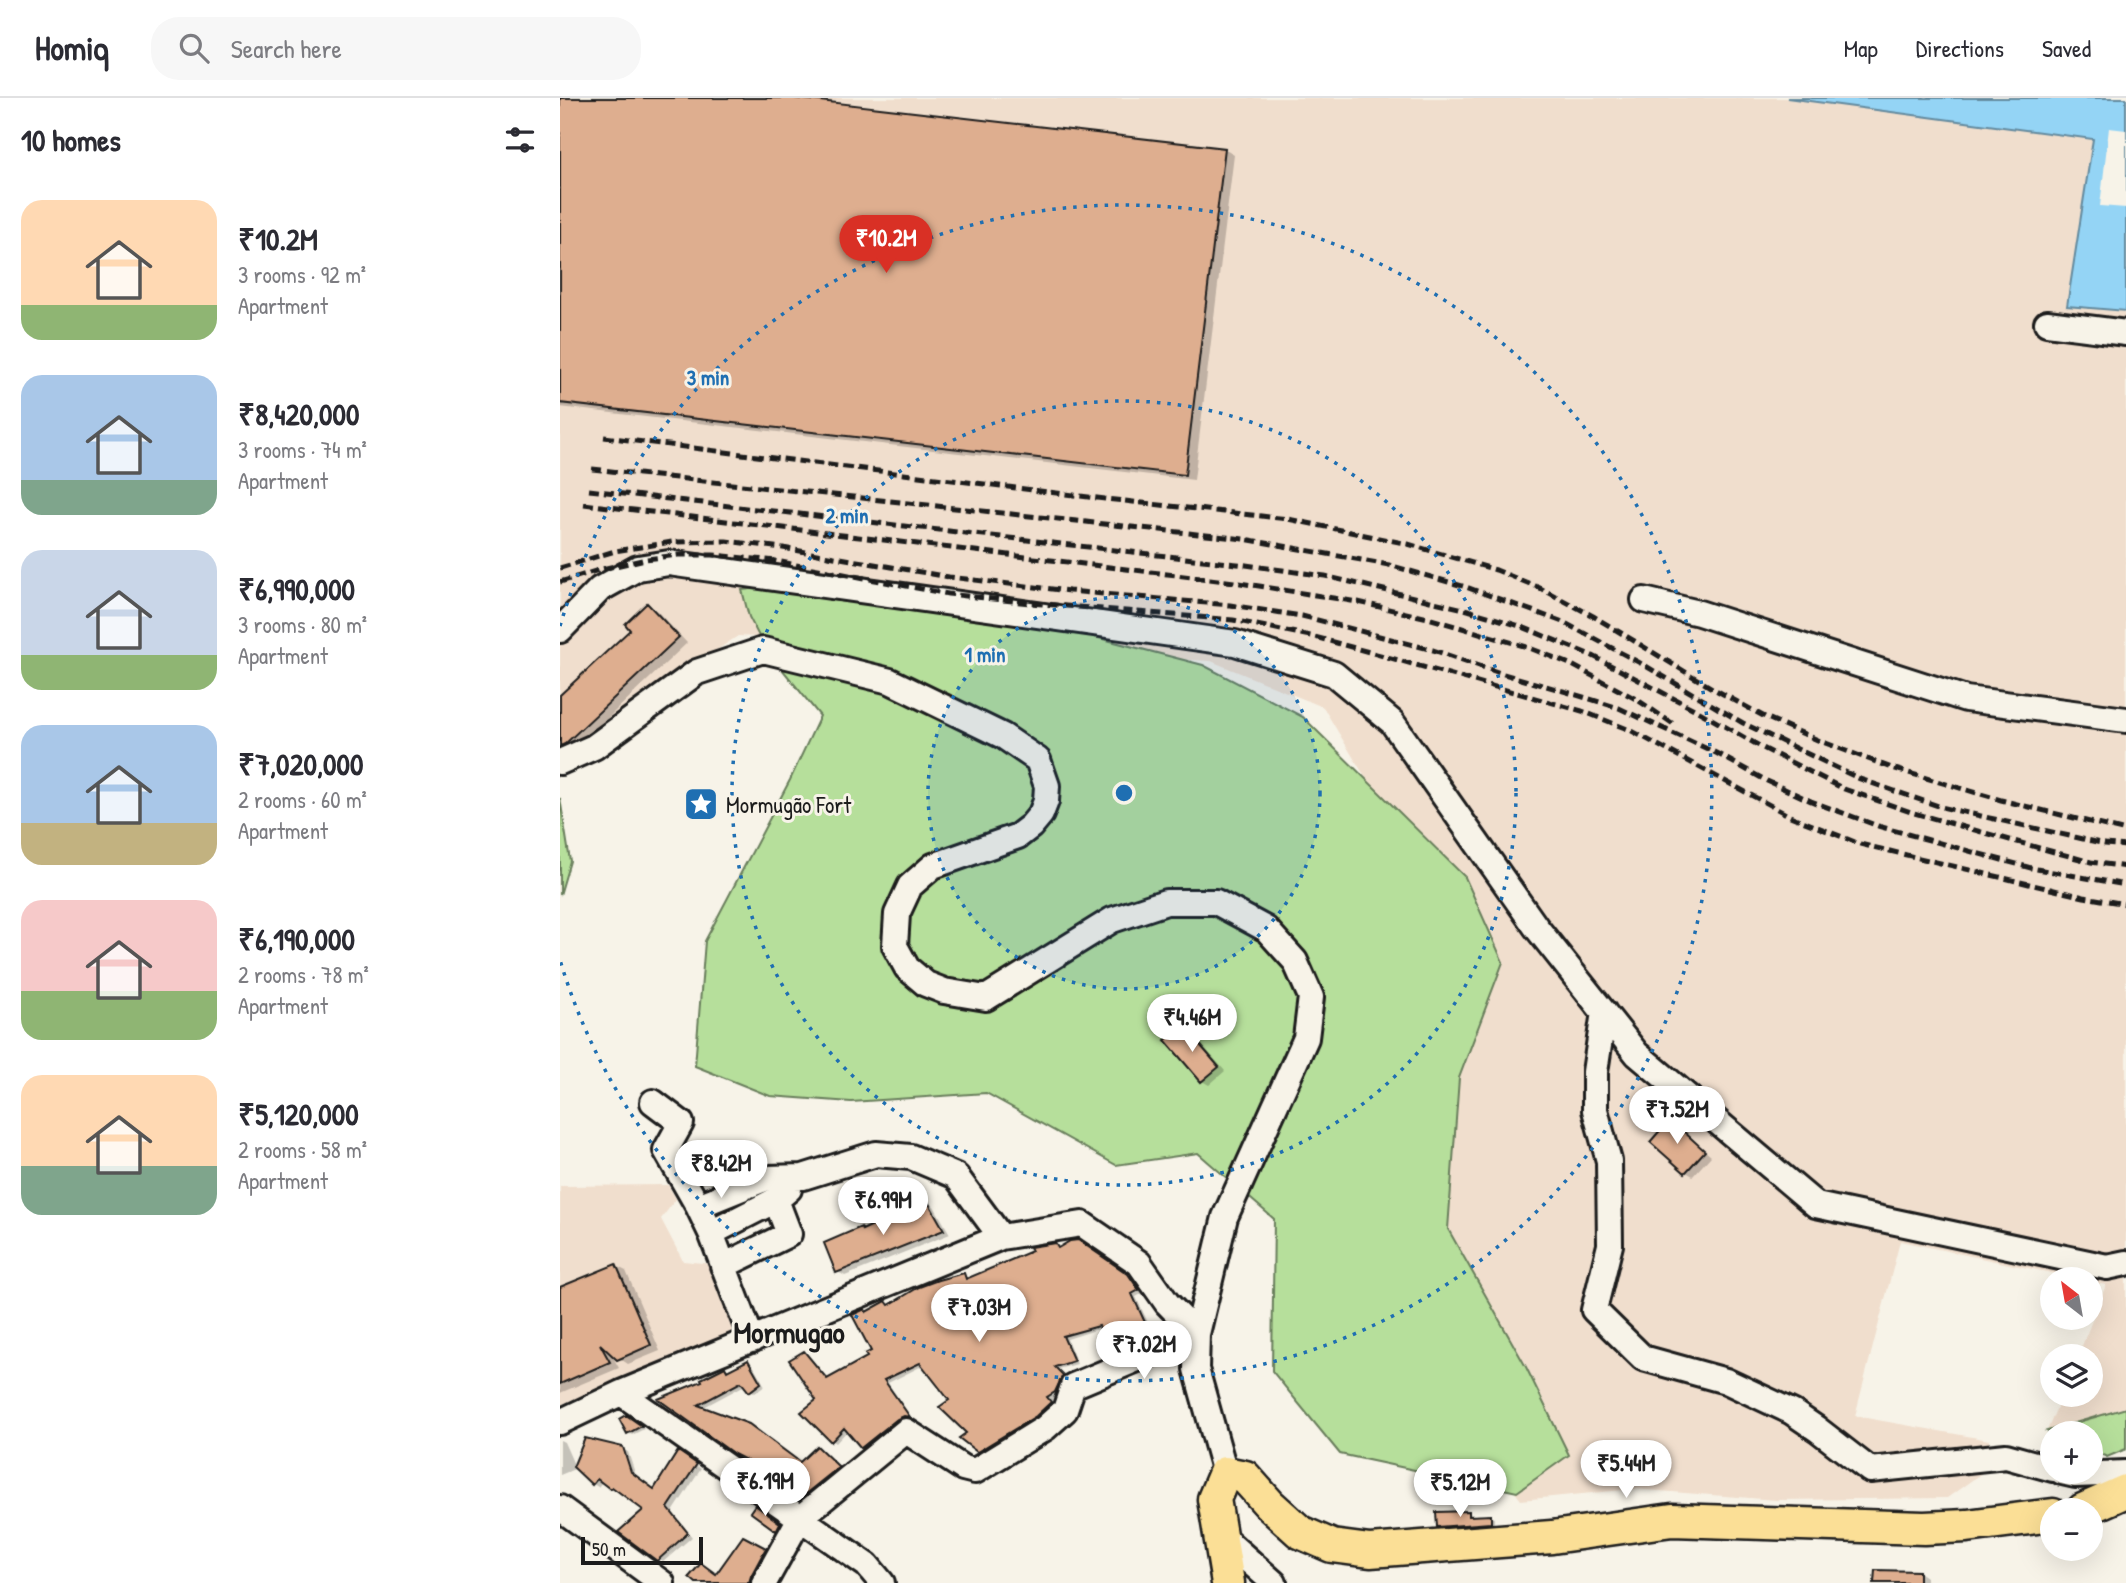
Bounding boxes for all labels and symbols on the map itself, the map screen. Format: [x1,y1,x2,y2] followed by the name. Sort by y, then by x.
[829,216,943,275] pin: ₹10.2M
[687,363,729,392] text: 3 min
[825,501,869,530] text: 2 min
[965,640,1005,669] text: 1 min
[1112,781,1136,805] centre of rings
[682,785,720,823] place icon: Mormugão Fort
[726,789,852,820] place label: Mormugão Fort
[1135,995,1249,1054] pin: ₹4.46M
[1620,1086,1734,1146] pin: ₹7.52M
[664,1140,778,1200] pin: ₹8.42M
[826,1178,940,1237] pin: ₹6.99M
[2040,1267,2104,1330] north arrow
[922,1284,1036,1344] pin: ₹7.03M
[733,1312,845,1353] district label: Mormugao
[1087,1322,1201,1381] pin: ₹7.02M
[1569,1440,1683,1500] pin: ₹5.44M
[708,1458,822,1518] pin: ₹6.19M
[1403,1460,1517,1519] pin: ₹5.12M
[581,1534,704,1566] scale bar

